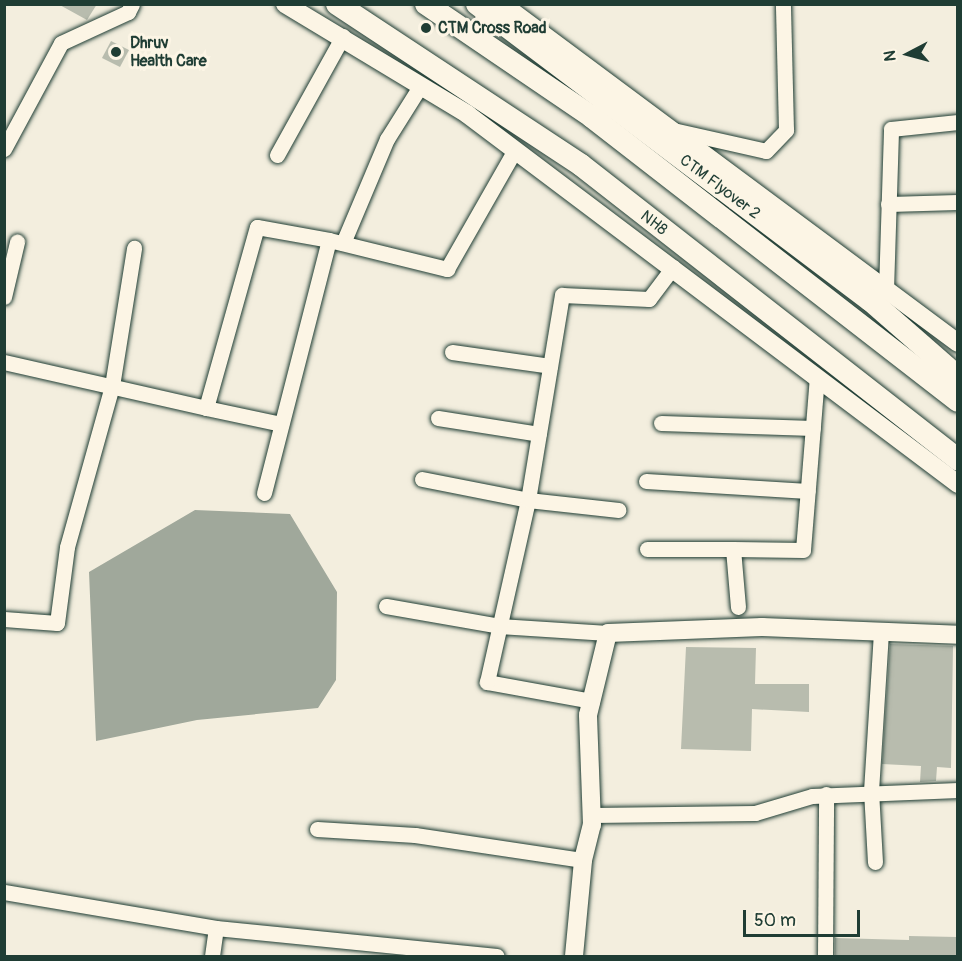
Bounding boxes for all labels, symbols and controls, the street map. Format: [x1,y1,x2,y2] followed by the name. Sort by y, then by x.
[438,18,547,38] place label: CTM Cross Road
[419,21,433,35] marker: CTM Cross Road
[878,24,938,84] north arrow
[130,33,207,71] place label: Dhruv Health Care
[107,43,125,61] marker: Dhruv Health Care
[880,49,901,62] text: N
[676,150,764,224] street label: CTM Flyover 2
[637,207,671,239] street label: NH8
[746,898,863,936] scale bar
[754,909,796,932] text: 50 m

